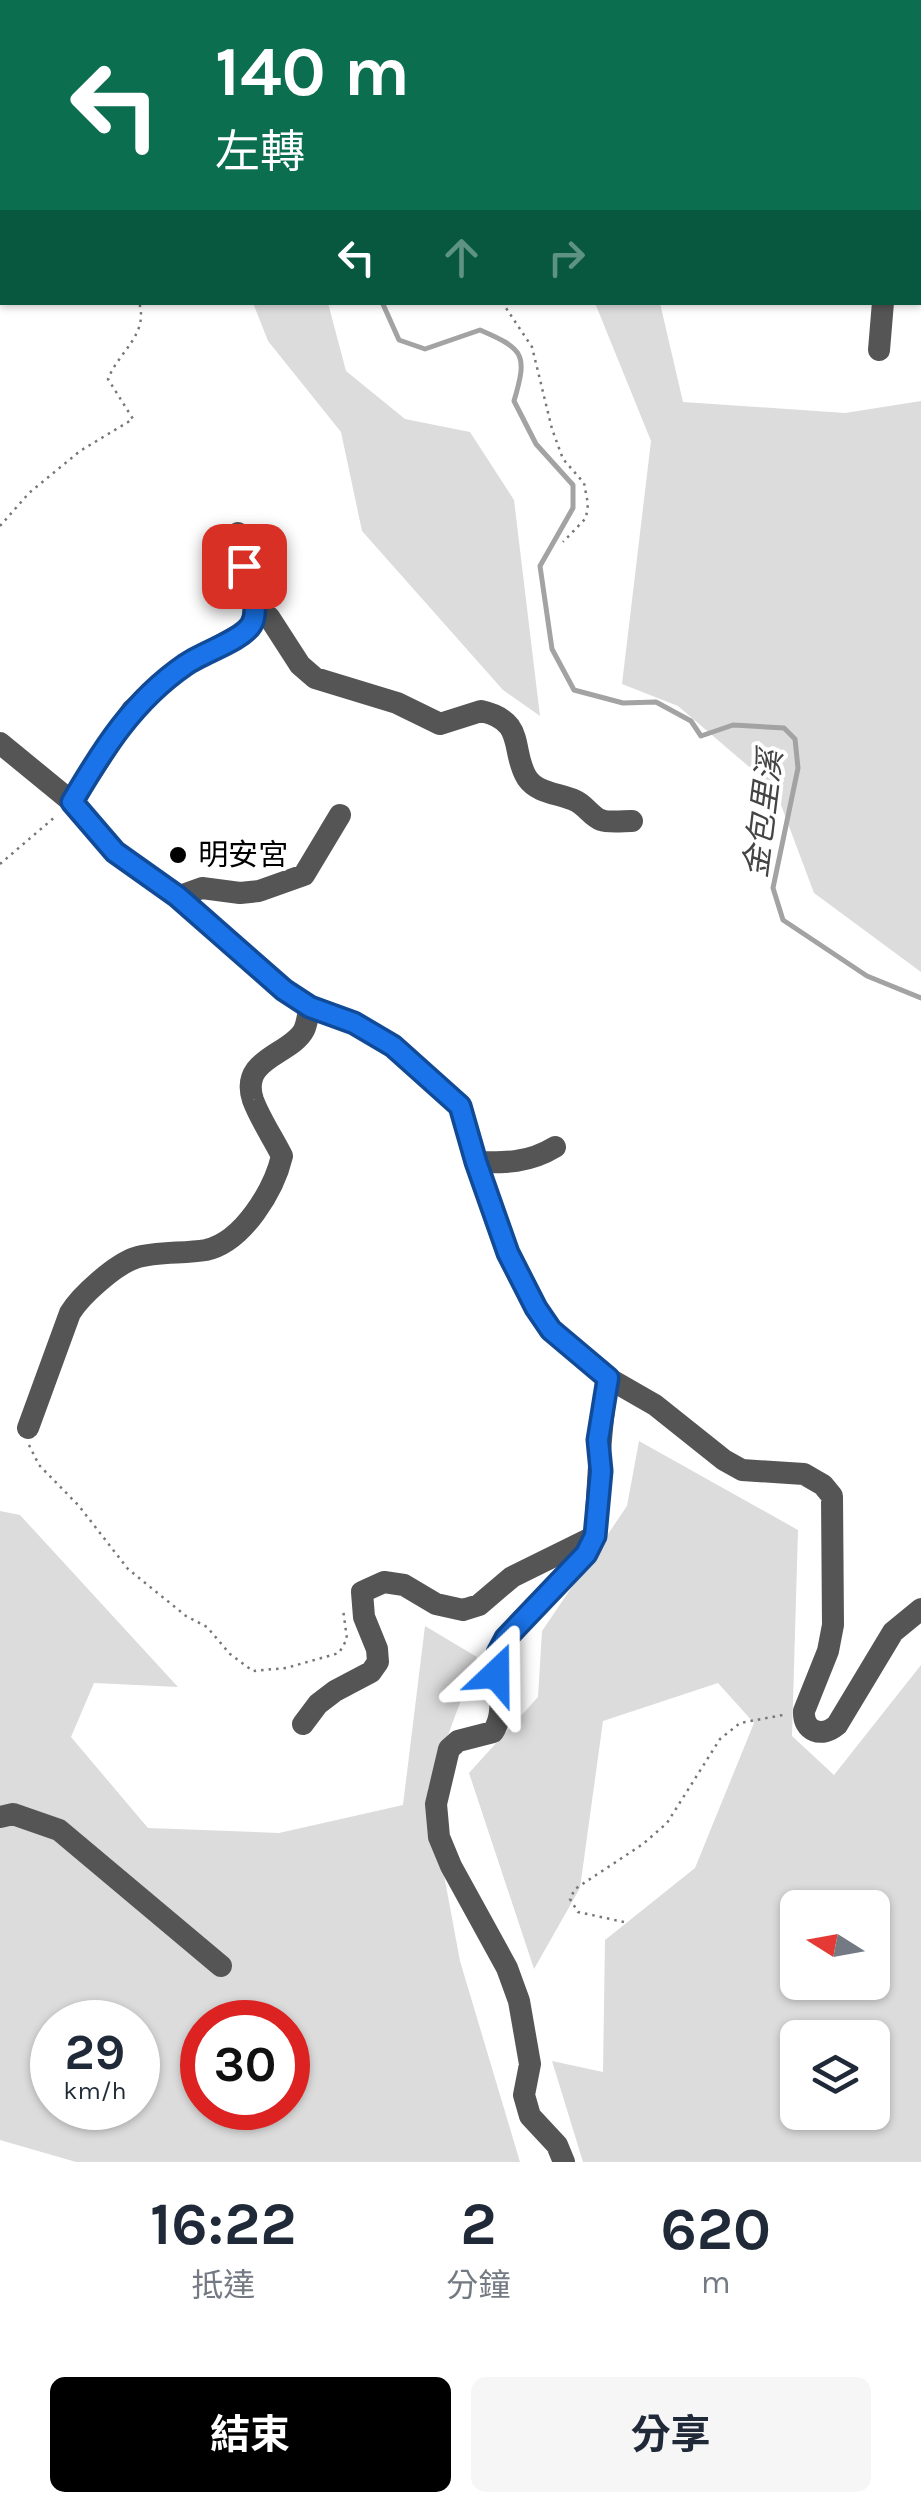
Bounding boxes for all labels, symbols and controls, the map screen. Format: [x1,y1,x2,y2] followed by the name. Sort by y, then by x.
[215,31,410,113] text: 140 m
[50,40,180,170] icon: left
[215,126,305,178] text: 左轉
[329,230,384,285] icon: left
[434,230,489,285] icon: ahead
[539,230,594,285] icon: right
[202,524,287,609] pin
[217,539,272,594] icon: arrive
[737,744,790,880] water label: 金包里溪
[198,837,288,873] place label: 明安宮
[167,844,189,866] marker: 明安宮
[444,1622,548,1726] position arrow
[780,1890,890,2000] north arrow
[780,1890,890,2130] map controls
[180,2000,310,2130] speed limit sign: 30
[780,2020,890,2130] button: layers
[65,2023,125,2082] text: 29
[63,2076,127,2105] text: km/h
[150,2189,297,2259] text: 16:22
[460,2189,497,2259] text: 2
[660,2194,771,2264] text: 620
[701,2264,731,2301] text: m
[191,2267,255,2304] text: 抵達
[446,2267,510,2304] text: 分鐘
[50,2377,451,2492] button: 結束
[471,2377,871,2492] button: 分享

